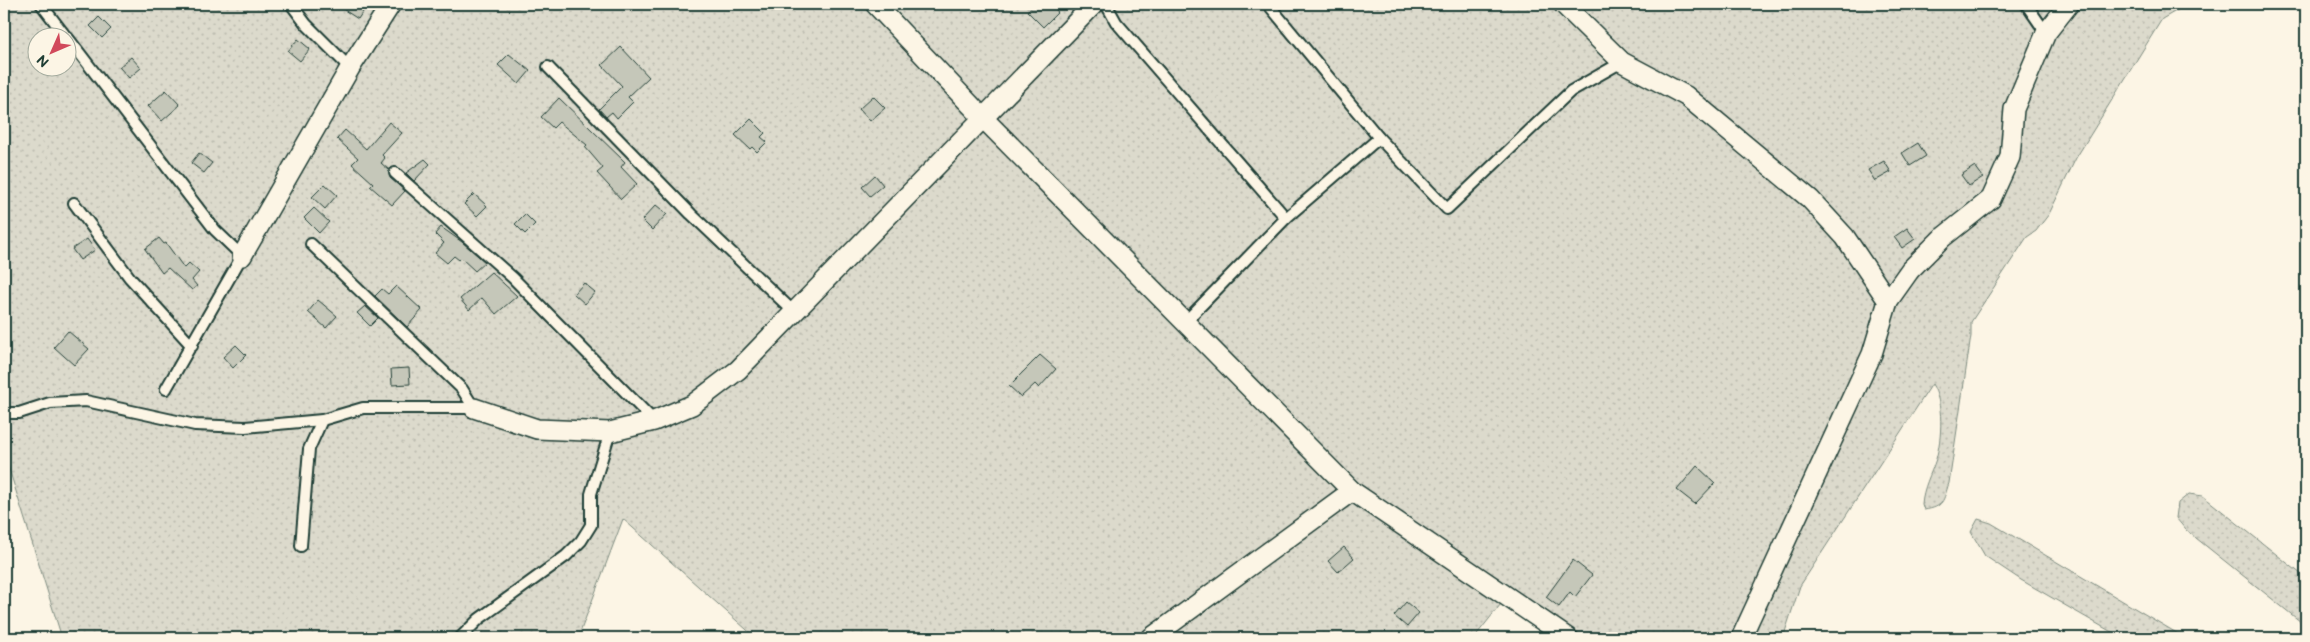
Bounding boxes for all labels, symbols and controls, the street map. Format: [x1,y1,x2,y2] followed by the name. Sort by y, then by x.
[28,28,78,78] north arrow
[33,51,53,71] text: N

